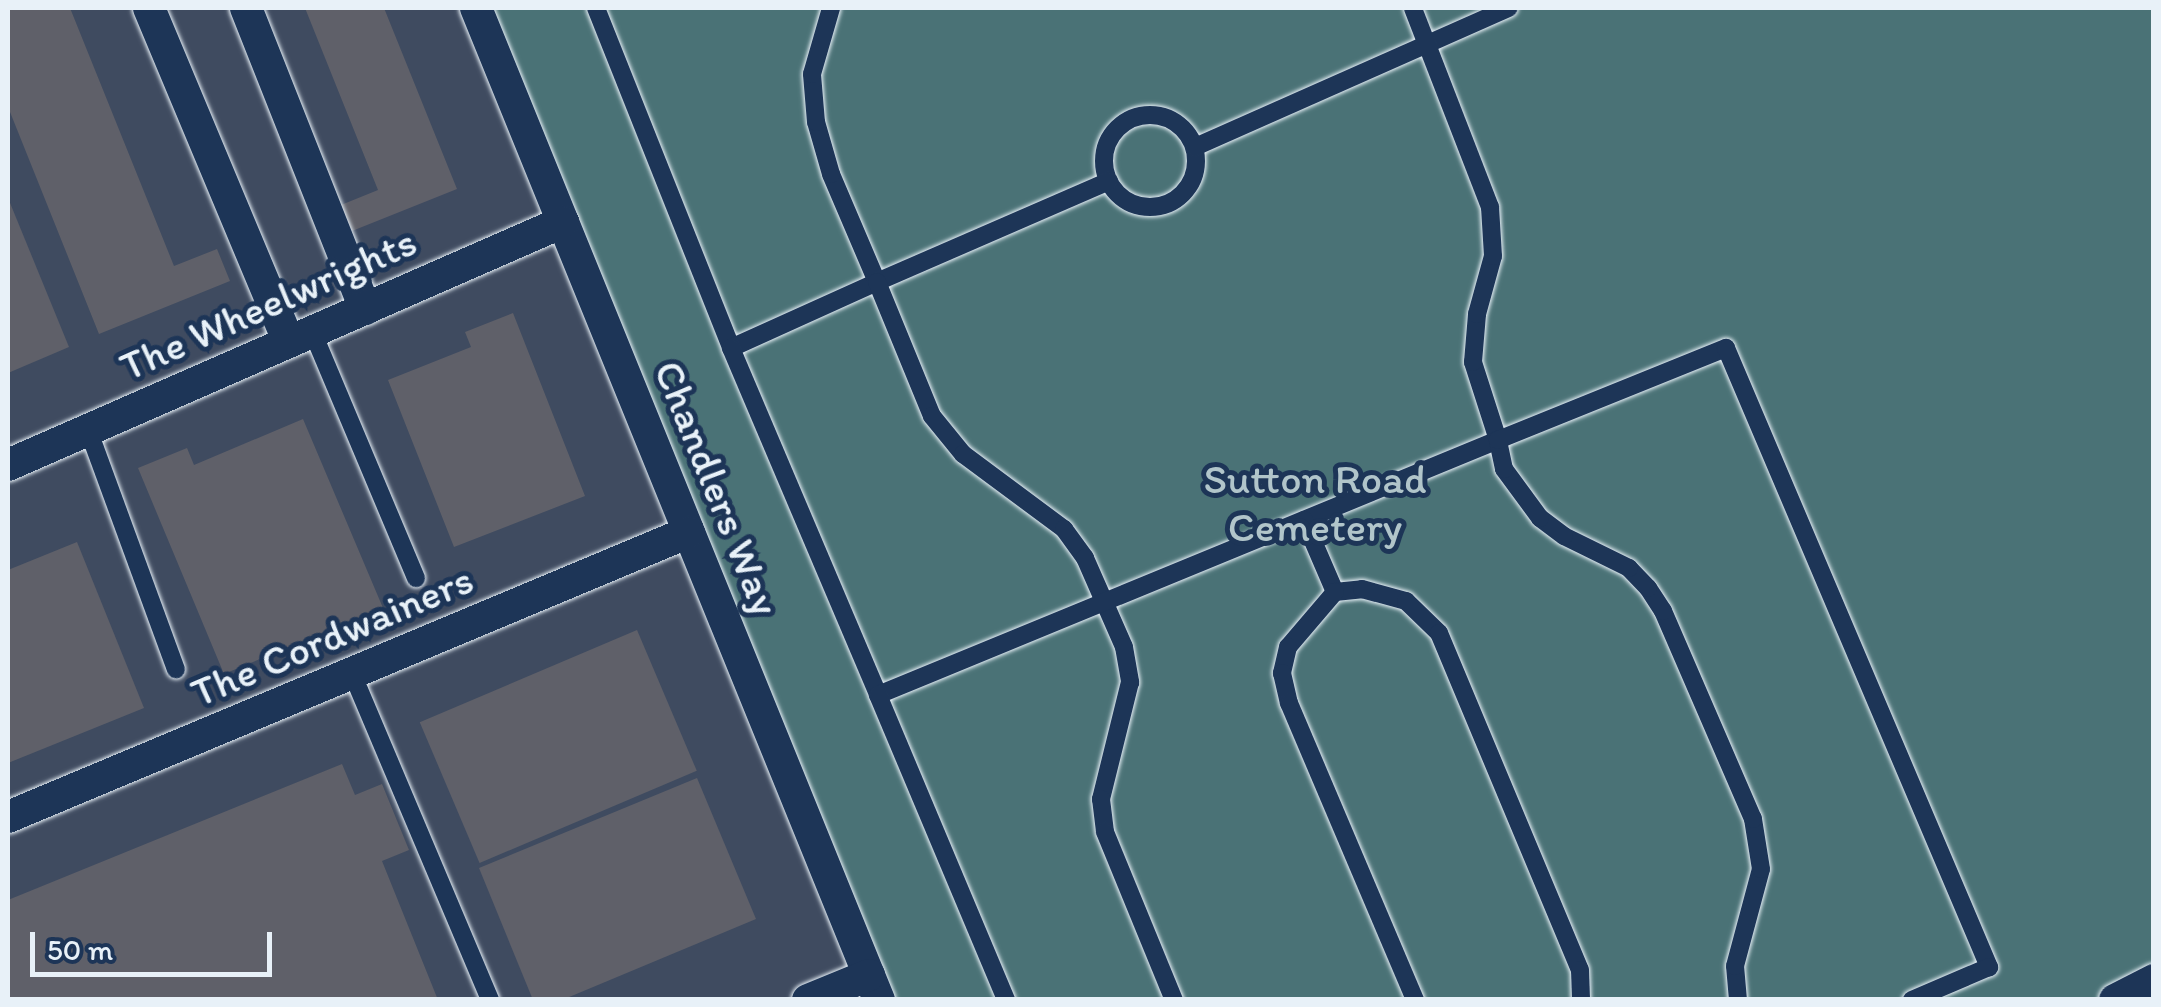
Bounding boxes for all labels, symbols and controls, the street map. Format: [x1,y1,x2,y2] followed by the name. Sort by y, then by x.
[112,216,424,392] street label: The Wheelwrights
[643,354,791,622] street label: Chandlers Way
[1204,454,1426,552] park label: Sutton Road Cemetery
[183,554,481,718] street label: The Cordwainers
[35,912,278,974] scale bar
[47,931,113,968] text: 50 m

